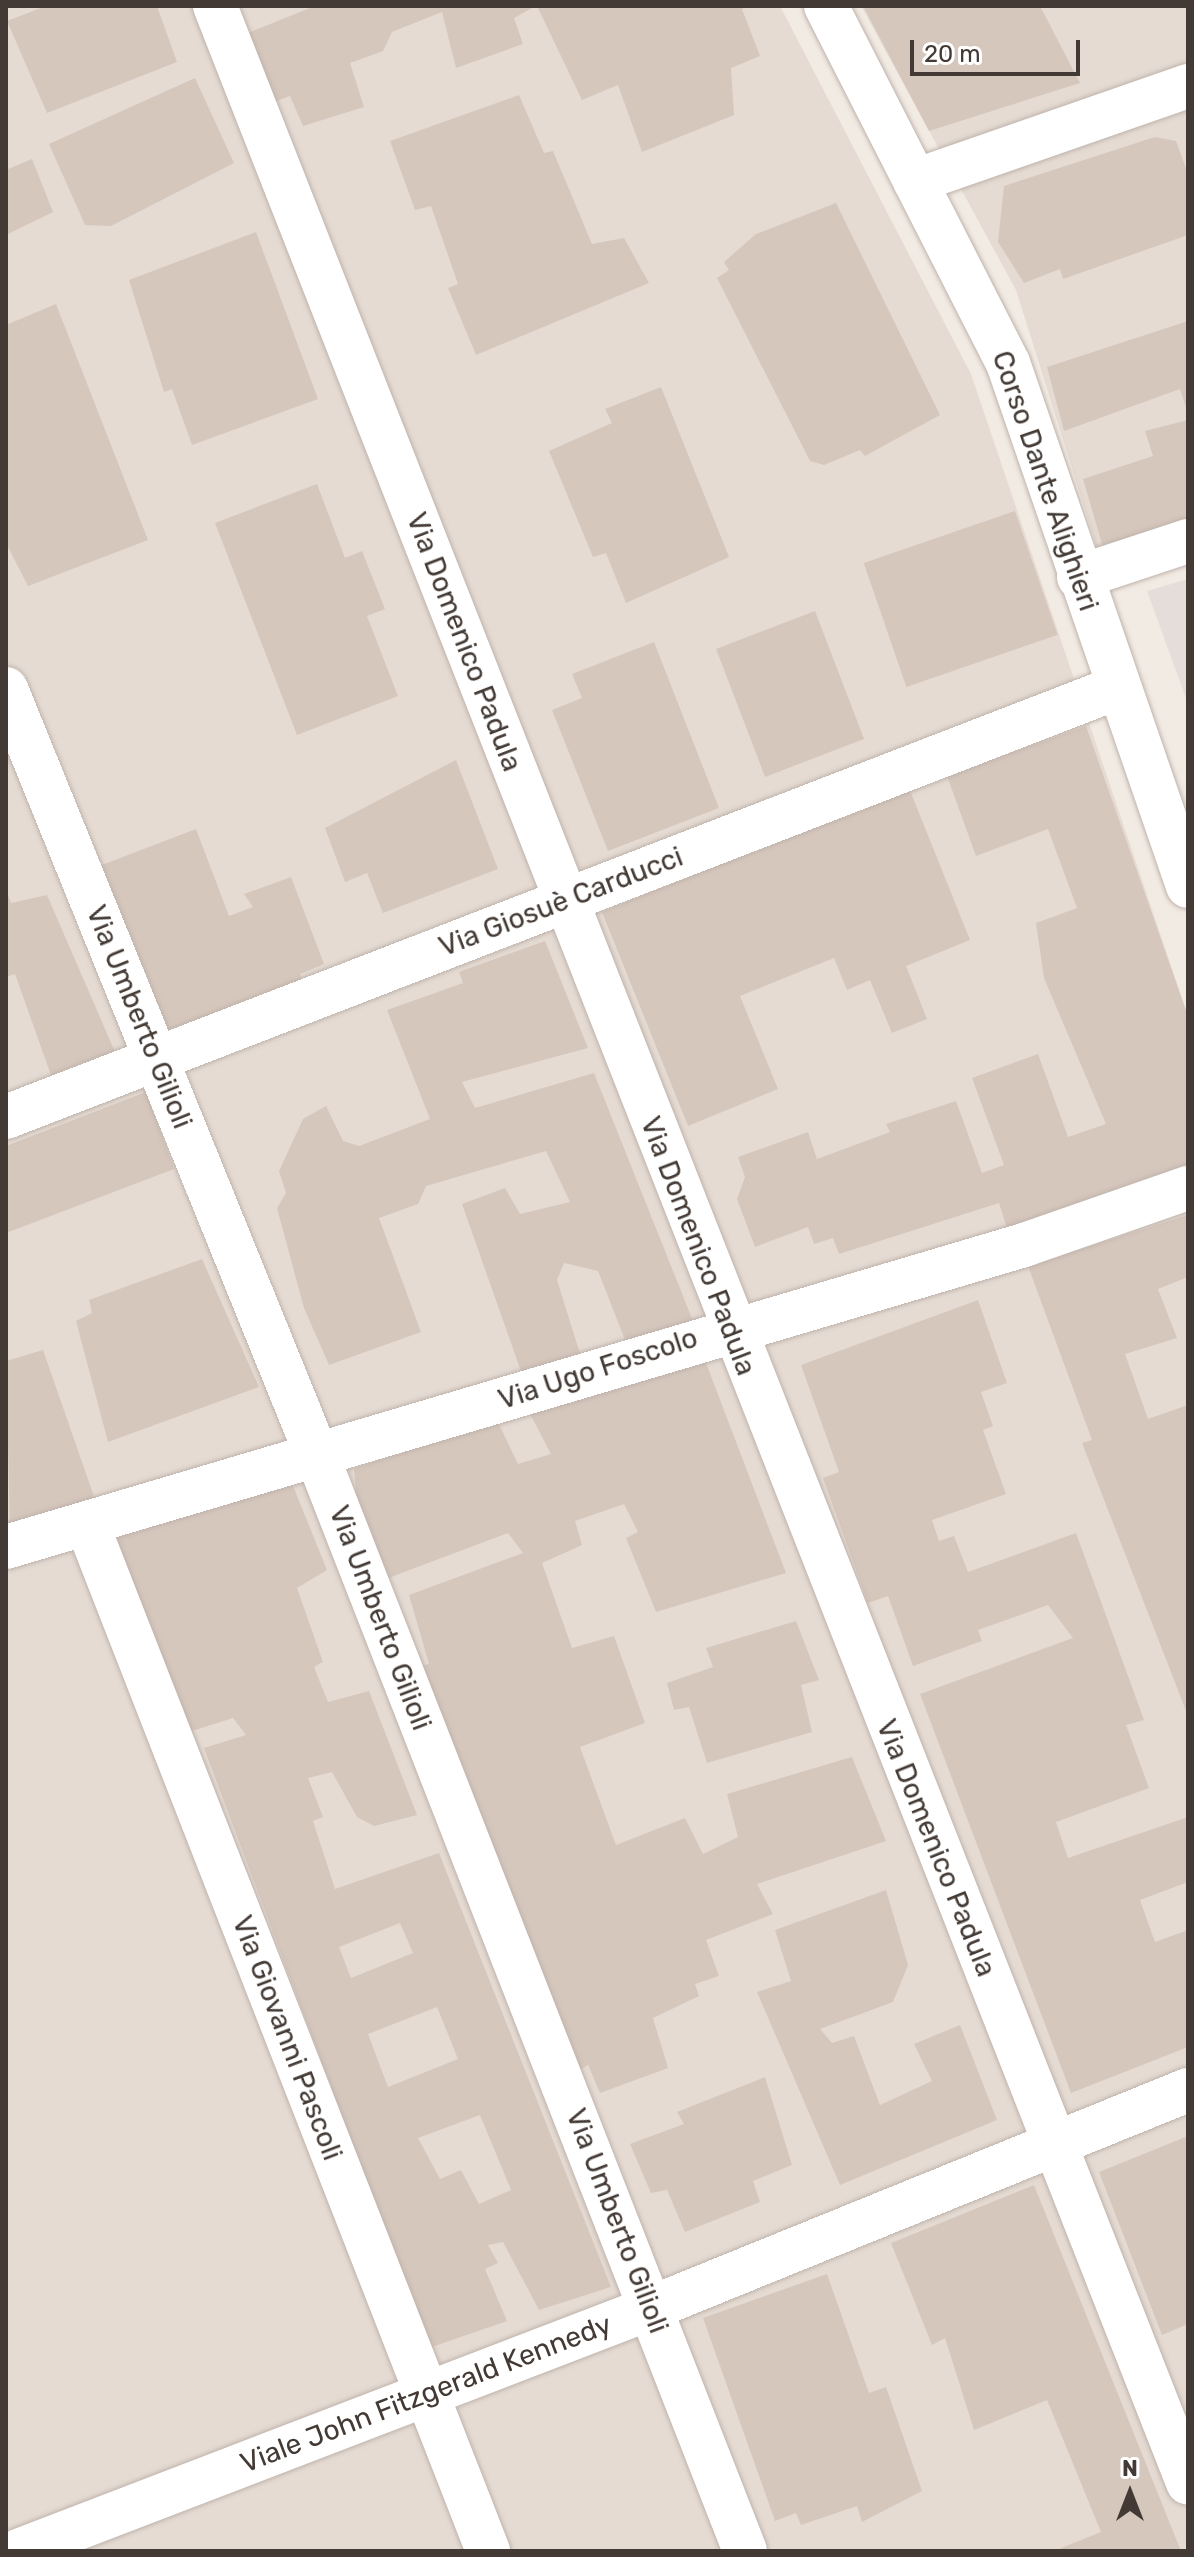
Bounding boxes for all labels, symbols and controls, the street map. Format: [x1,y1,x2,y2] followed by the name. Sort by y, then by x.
[914,24,1084,74] scale bar
[924,40,981,68] text: 20 m
[985,346,1105,616] street label: Corso Dante Alighieri
[399,508,529,776] street label: Via Domenico Padula
[434,840,688,964] street label: Via Giosuè Carducci
[79,900,199,1134] street label: Via Umberto Gilioli
[633,1112,763,1380] street label: Via Domenico Padula
[494,1321,702,1417] street label: Via Ugo Foscolo
[322,1501,438,1735] street label: Via Umberto Gilioli
[869,1715,1003,1981] street label: Via Domenico Padula
[225,1911,349,2165] street label: Via Giovanni Pascoli
[559,2104,675,2338] street label: Via Umberto Gilioli
[236,2308,616,2480] street label: Viale John Fitzgerald Kennedy
[1090,2453,1170,2533] north arrow
[1122,2455,1138,2482] text: N

